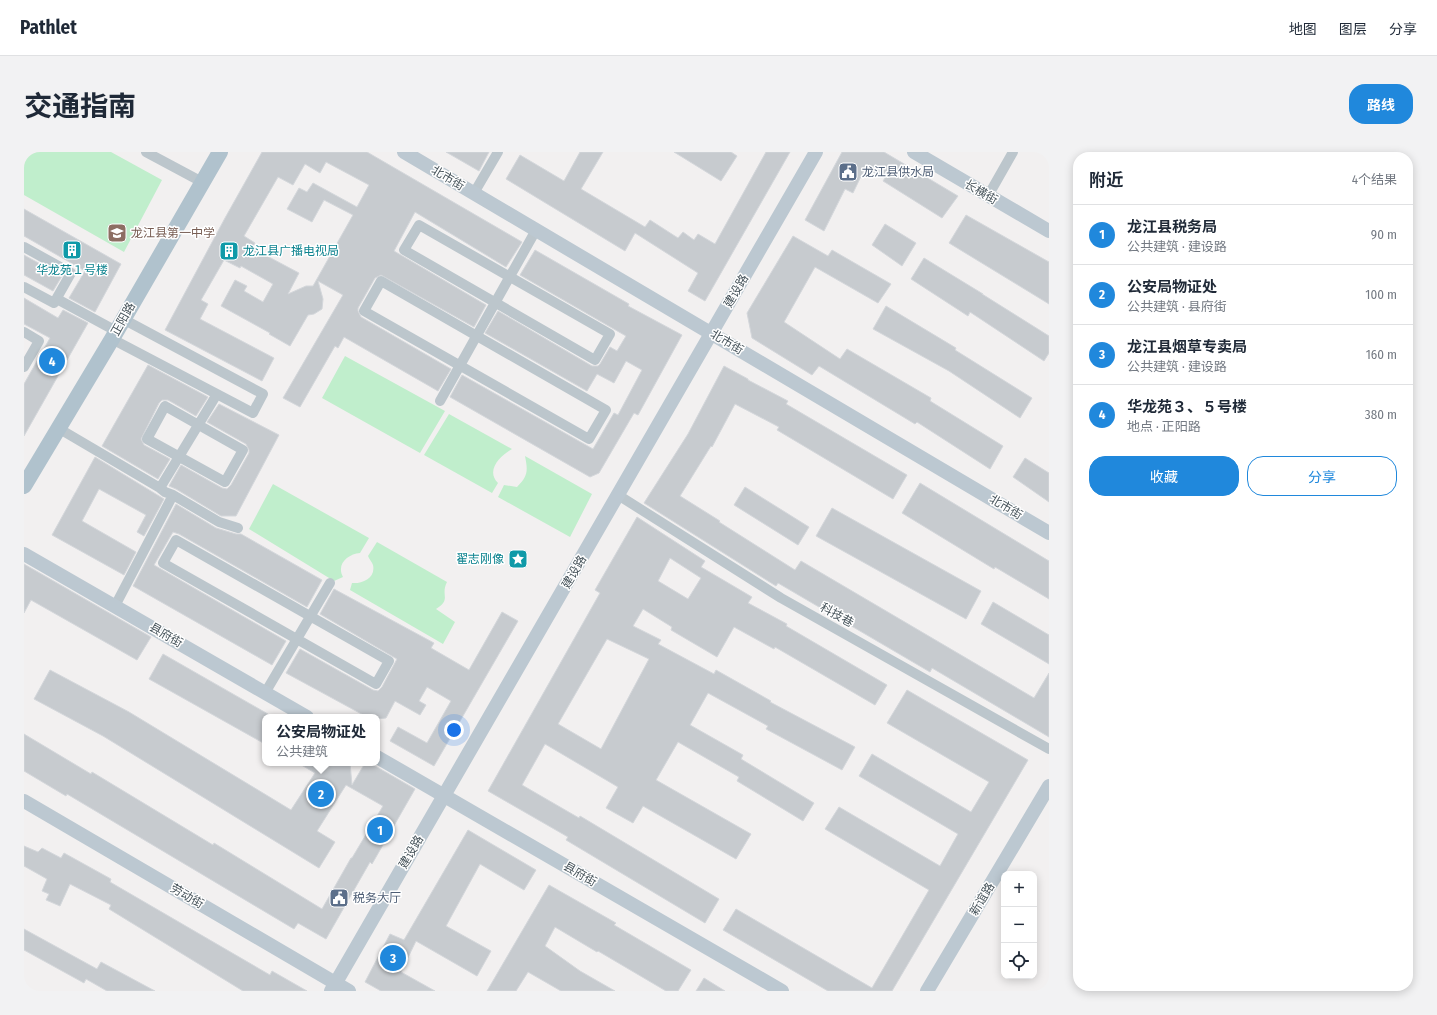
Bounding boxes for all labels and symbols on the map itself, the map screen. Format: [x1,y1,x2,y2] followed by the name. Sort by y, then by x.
[837,161,859,183] public building icon: 龙江县供水局
[429,163,467,193] street label: 北市街
[862,165,934,179] place label: 龙江县供水局
[962,177,1000,207] street label: 长横街
[106,222,128,244] school or university icon: 龙江县第一中学
[131,226,215,240] place label: 龙江县第一中学
[61,239,83,261] building icon: 华龙苑１号楼
[218,240,240,262] building icon: 龙江县广播电视局
[243,244,339,258] place label: 龙江县广播电视局
[36,263,108,277] place label: 华龙苑１号楼
[721,272,751,310] street label: 建设路
[108,300,138,338] street label: 正阳路
[708,327,746,357] street label: 北市街
[39,346,65,376] pin: 4
[987,492,1025,522] street label: 北市街
[507,548,529,570] place icon: 翟志刚像
[456,552,504,566] place label: 翟志刚像
[559,553,589,591] street label: 建设路
[818,600,856,630] street label: 科技巷
[147,620,185,650] street label: 县府街
[444,720,464,740] your location
[308,779,334,809] pin: 2
[367,815,393,845] pin: 1
[396,833,426,871] street label: 建设路
[561,859,599,889] street label: 县府街
[967,880,997,918] street label: 新谊路
[168,881,206,911] street label: 劳动街
[328,887,350,909] public building icon: 税务大厅
[353,891,401,905] place label: 税务大厅
[380,943,406,973] pin: 3

